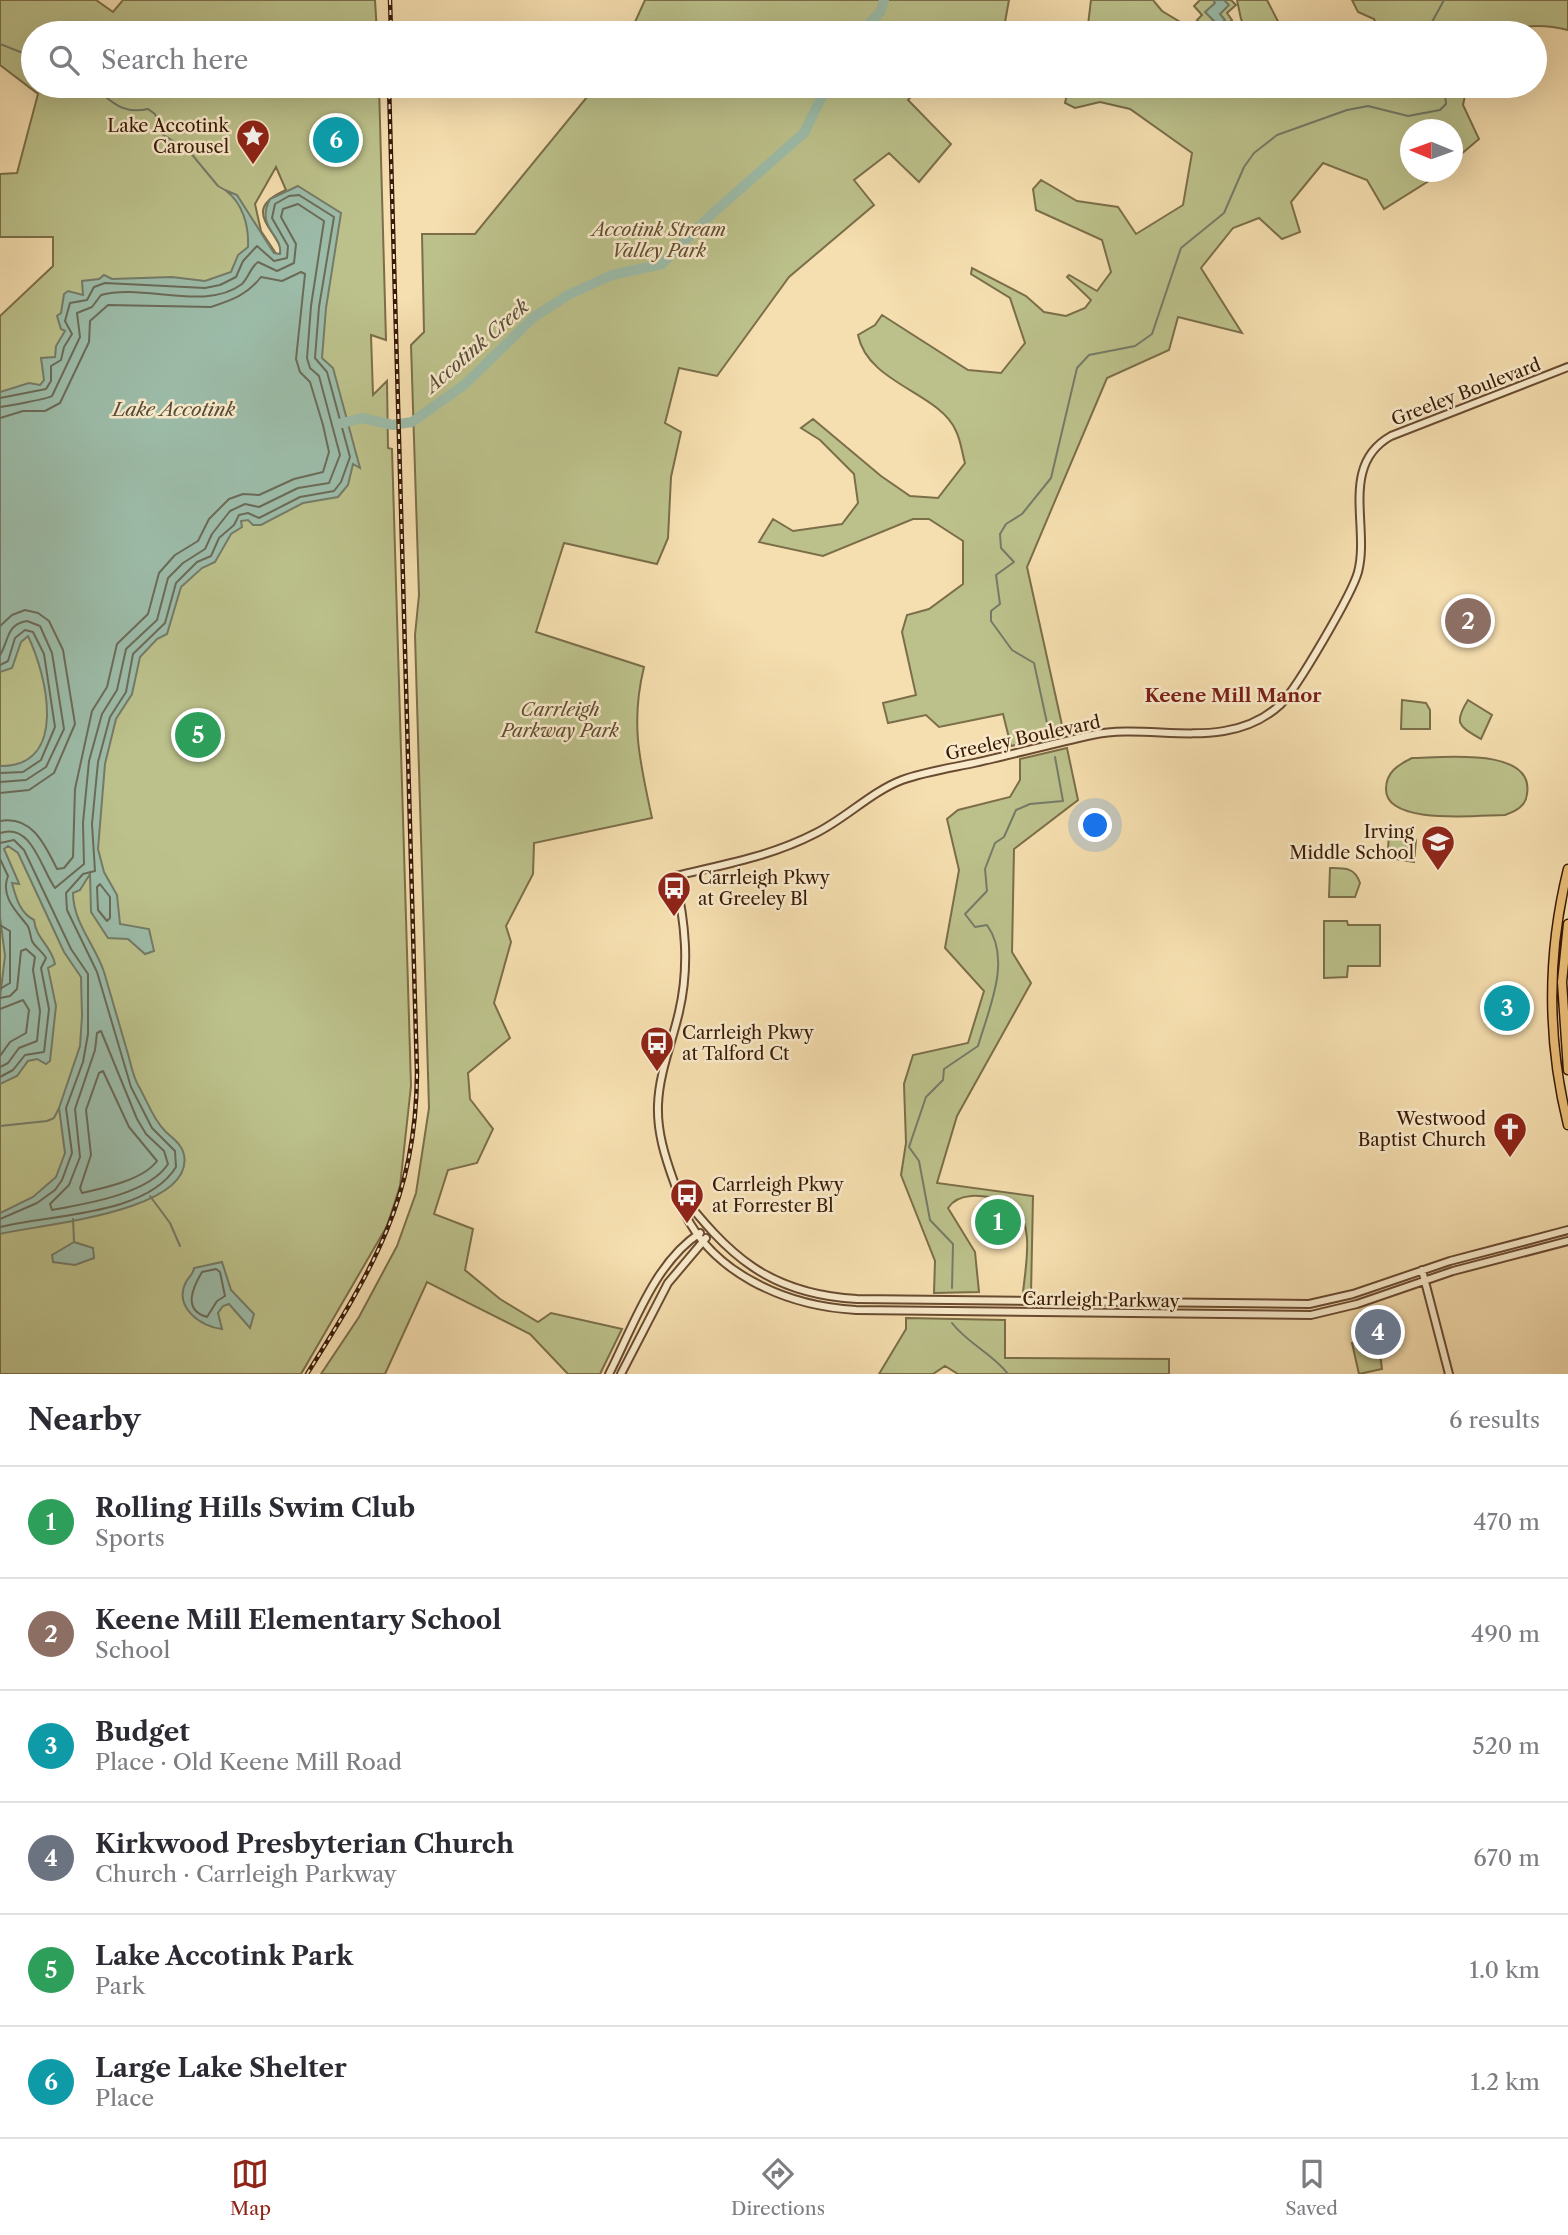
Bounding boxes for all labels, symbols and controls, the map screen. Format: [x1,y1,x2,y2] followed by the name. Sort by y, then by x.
[21,21,1547,98] search box
[45,41,83,79] icon: search
[101,44,248,76] text: Search here
[313,114,359,166] pin: 6
[107,115,231,158] place label: Lake Accotink Carousel
[234,117,272,166] place icon: Lake Accotink Carousel
[1400,119,1463,182] north arrow
[589,219,726,262] park label: Accotink Stream Valley Park
[418,295,534,399] water label: Accotink Creek
[1388,353,1544,431] street label: Greeley Boulevard
[111,398,235,421] water label: Lake Accotink
[1445,595,1491,647] pin: 2
[1144,684,1322,707] district label: Keene Mill Manor
[499,699,620,742] park label: Carrleigh Parkway Park
[175,709,221,761] pin: 5
[943,711,1103,765] street label: Greeley Boulevard
[1078,808,1112,842] your location
[1289,821,1414,864] place label: Irving Middle School
[1419,823,1457,872] school or university icon: Irving Middle School
[698,867,831,910] place label: Carrleigh Pkwy at Greeley Bl
[655,869,693,918] bus stop icon: Carrleigh Pkwy at Greeley Bl
[1484,982,1530,1034] pin: 3
[682,1022,815,1065] place label: Carrleigh Pkwy at Talford Ct
[638,1024,676,1073] bus stop icon: Carrleigh Pkwy at Talford Ct
[1358,1108,1486,1151] place label: Westwood Baptist Church
[1491,1110,1529,1159] church icon: Westwood Baptist Church
[712,1174,845,1217] place label: Carrleigh Pkwy at Forrester Bl
[668,1176,706,1225] bus stop icon: Carrleigh Pkwy at Forrester Bl
[975,1196,1021,1248] pin: 1
[1022,1288,1181,1312] street label: Carrleigh Parkway
[1355,1306,1401,1358] pin: 4
[28,1401,141,1438] text: Nearby
[1449,1406,1540,1434] text: 6 results
[95,1492,415,1524] text: Rolling Hills Swim Club
[46,1508,56,1536] text: 1
[1473,1508,1540,1536] text: 470 m
[95,1524,165,1552] text: Sports
[95,1604,502,1636] text: Keene Mill Elementary School
[44,1620,58,1648] text: 2
[1471,1620,1540,1648] text: 490 m
[95,1636,170,1664] text: School
[95,1716,190,1748] text: Budget
[45,1732,58,1760] text: 3
[1472,1732,1540,1760] text: 520 m
[95,1748,402,1776] text: Place · Old Keene Mill Road
[95,1828,514,1860] text: Kirkwood Presbyterian Church
[44,1844,58,1872] text: 4
[1473,1844,1540,1872] text: 670 m
[95,1860,397,1888] text: Church · Carrleigh Parkway
[95,1940,353,1972] text: Lake Accotink Park
[45,1956,57,1984] text: 5
[1469,1956,1540,1984] text: 1.0 km
[95,1972,145,2000] text: Park
[95,2052,347,2084] text: Large Lake Shelter
[44,2068,58,2096] text: 6
[1470,2068,1540,2096] text: 1.2 km
[95,2084,154,2112] text: Place
[230,2155,271,2220] tab: Map
[731,2155,825,2220] tab: Directions
[1285,2155,1338,2220] tab: Saved

